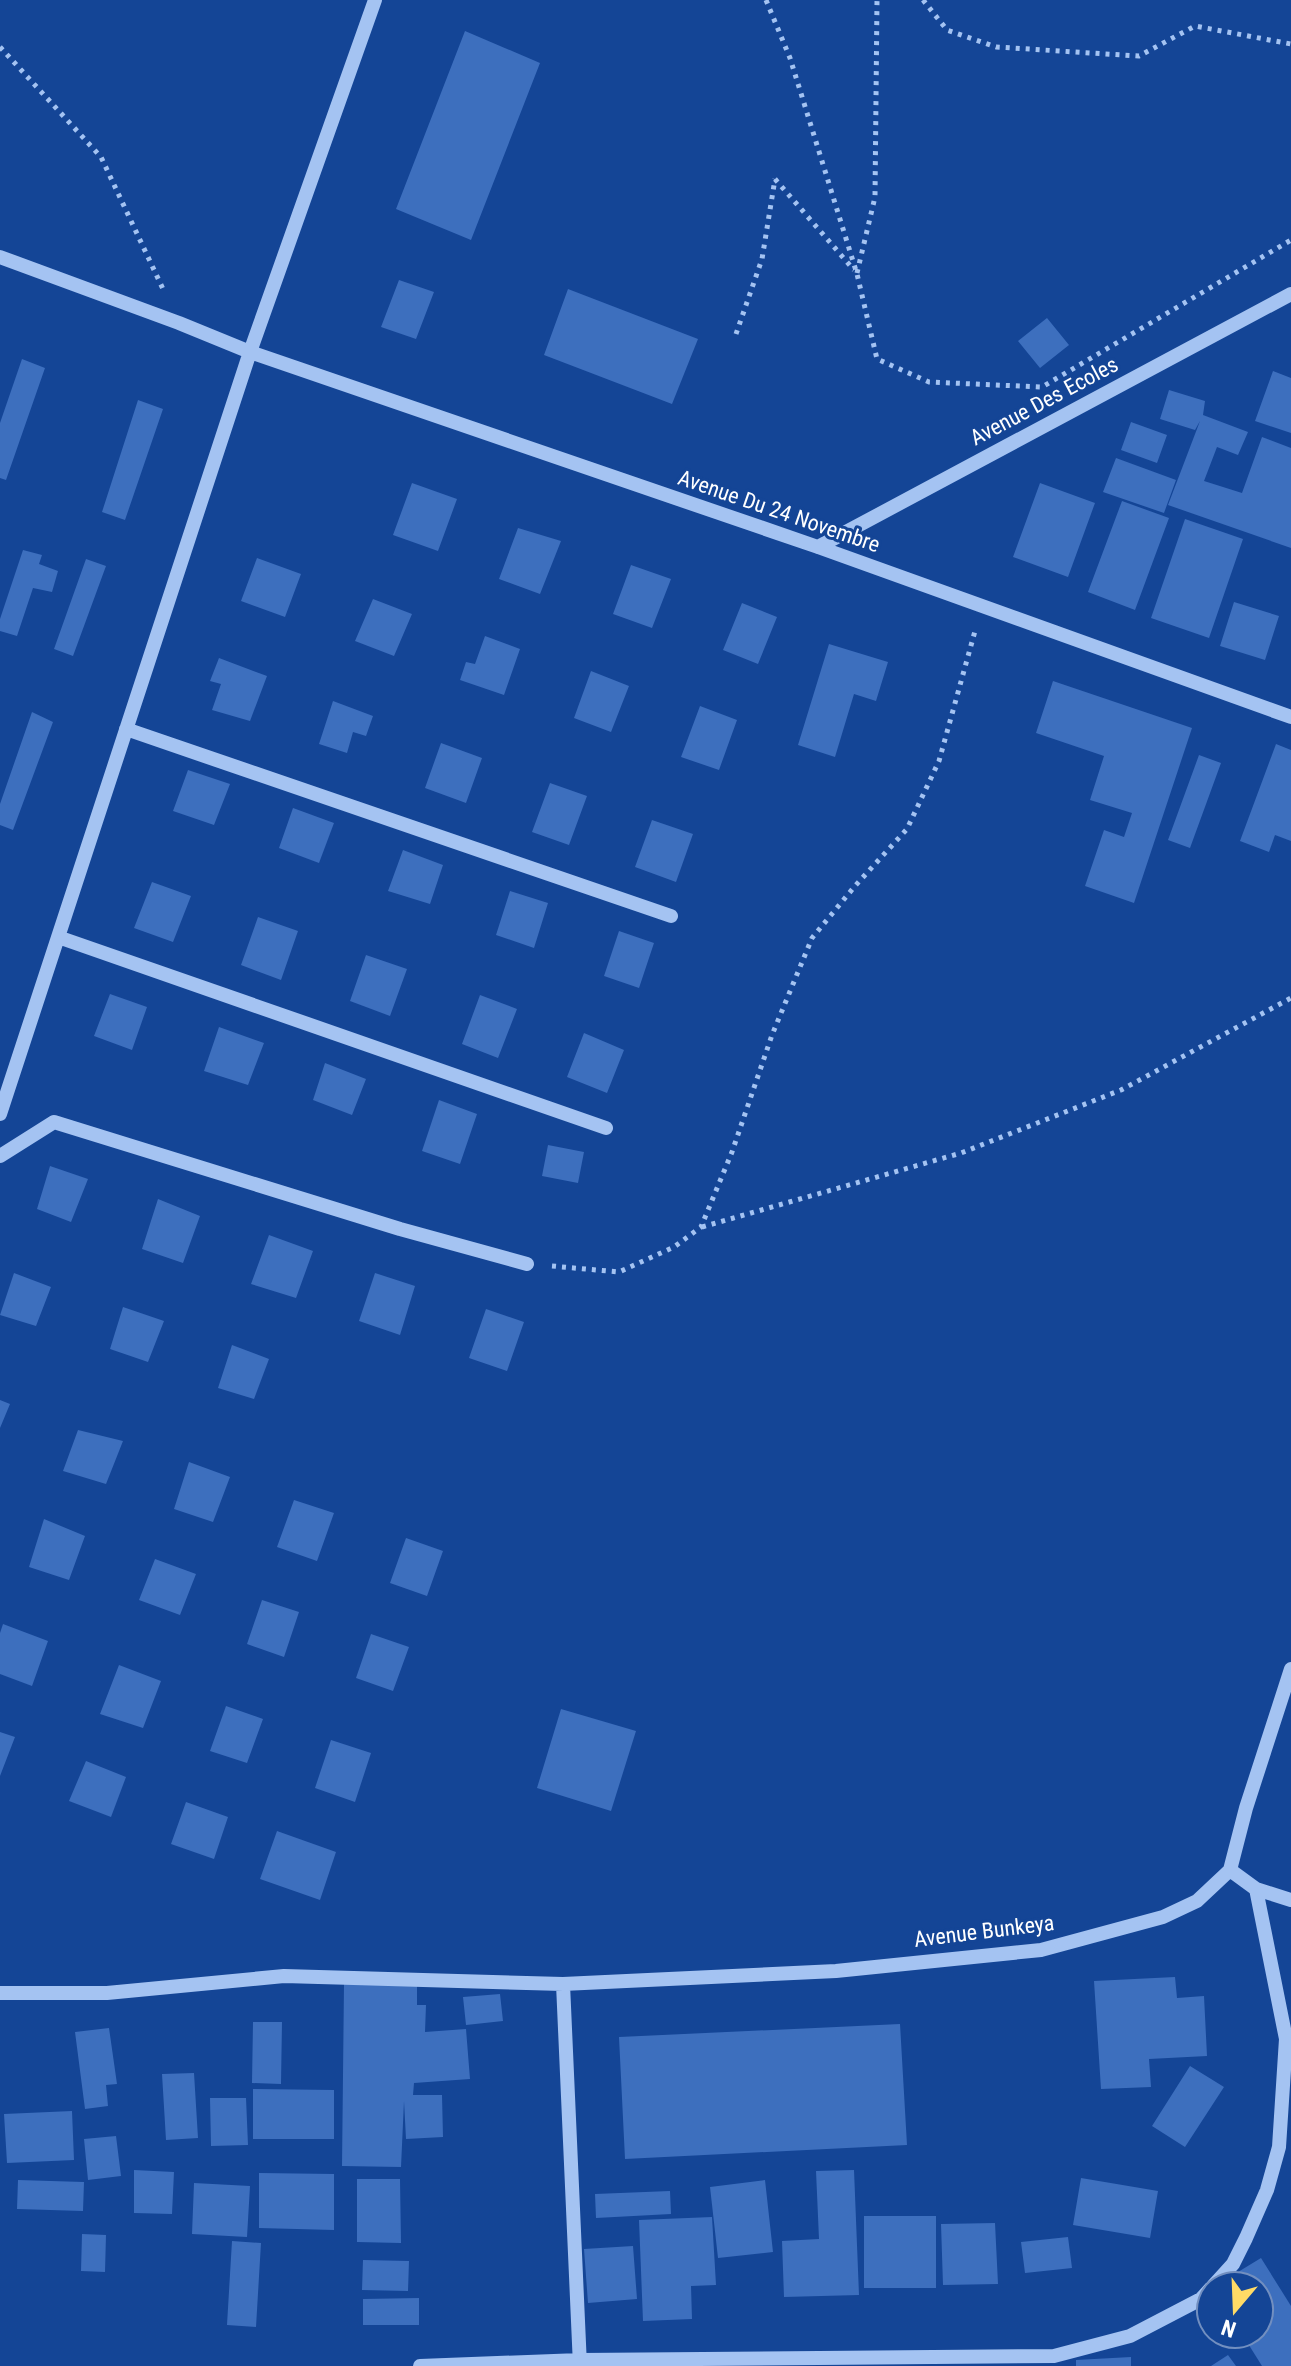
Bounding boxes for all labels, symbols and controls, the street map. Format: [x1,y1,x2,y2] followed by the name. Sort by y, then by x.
[966,352,1122,450] street label: Avenue Des Ecoles
[675,465,883,557] street label: Avenue Du 24 Novembre
[912,1910,1056,1952] street label: Avenue Bunkeya
[1195,2270,1275,2350] north arrow
[1218,2314,1239,2342] text: N

